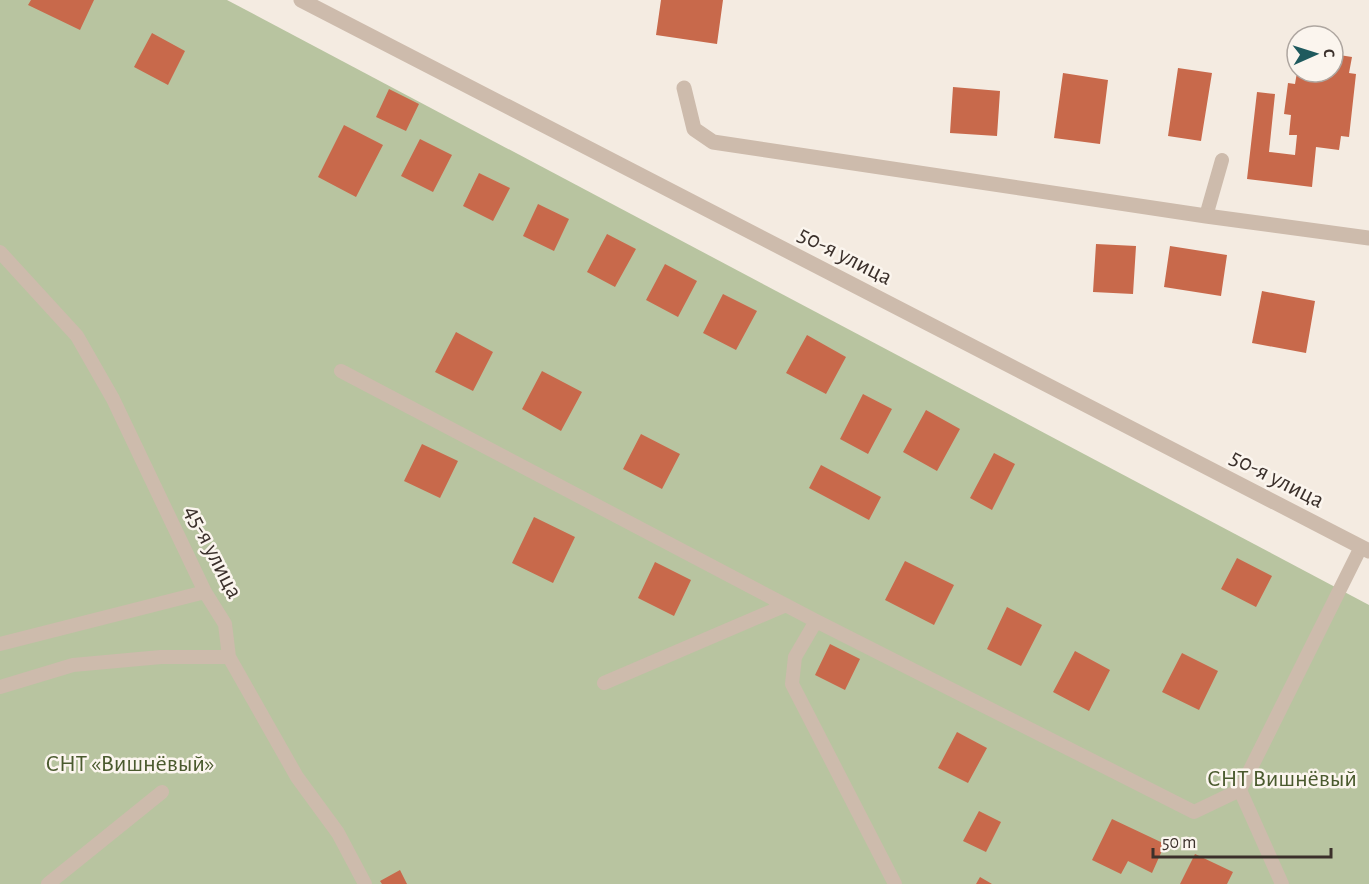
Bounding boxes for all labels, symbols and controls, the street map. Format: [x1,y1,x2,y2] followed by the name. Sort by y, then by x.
[1285,24,1345,84] north arrow
[1321,48,1337,58] text: С
[794,222,896,290] street label: 50-я улица
[1226,445,1328,513] street label: 50-я улица
[179,502,247,602] street label: 45-я улица
[45,752,215,776] park label: СНТ «Вишнёвый»
[1207,767,1357,791] park label: СНТ Вишнёвый
[1153,821,1332,859] scale bar
[1162,834,1196,852] text: 50 m

